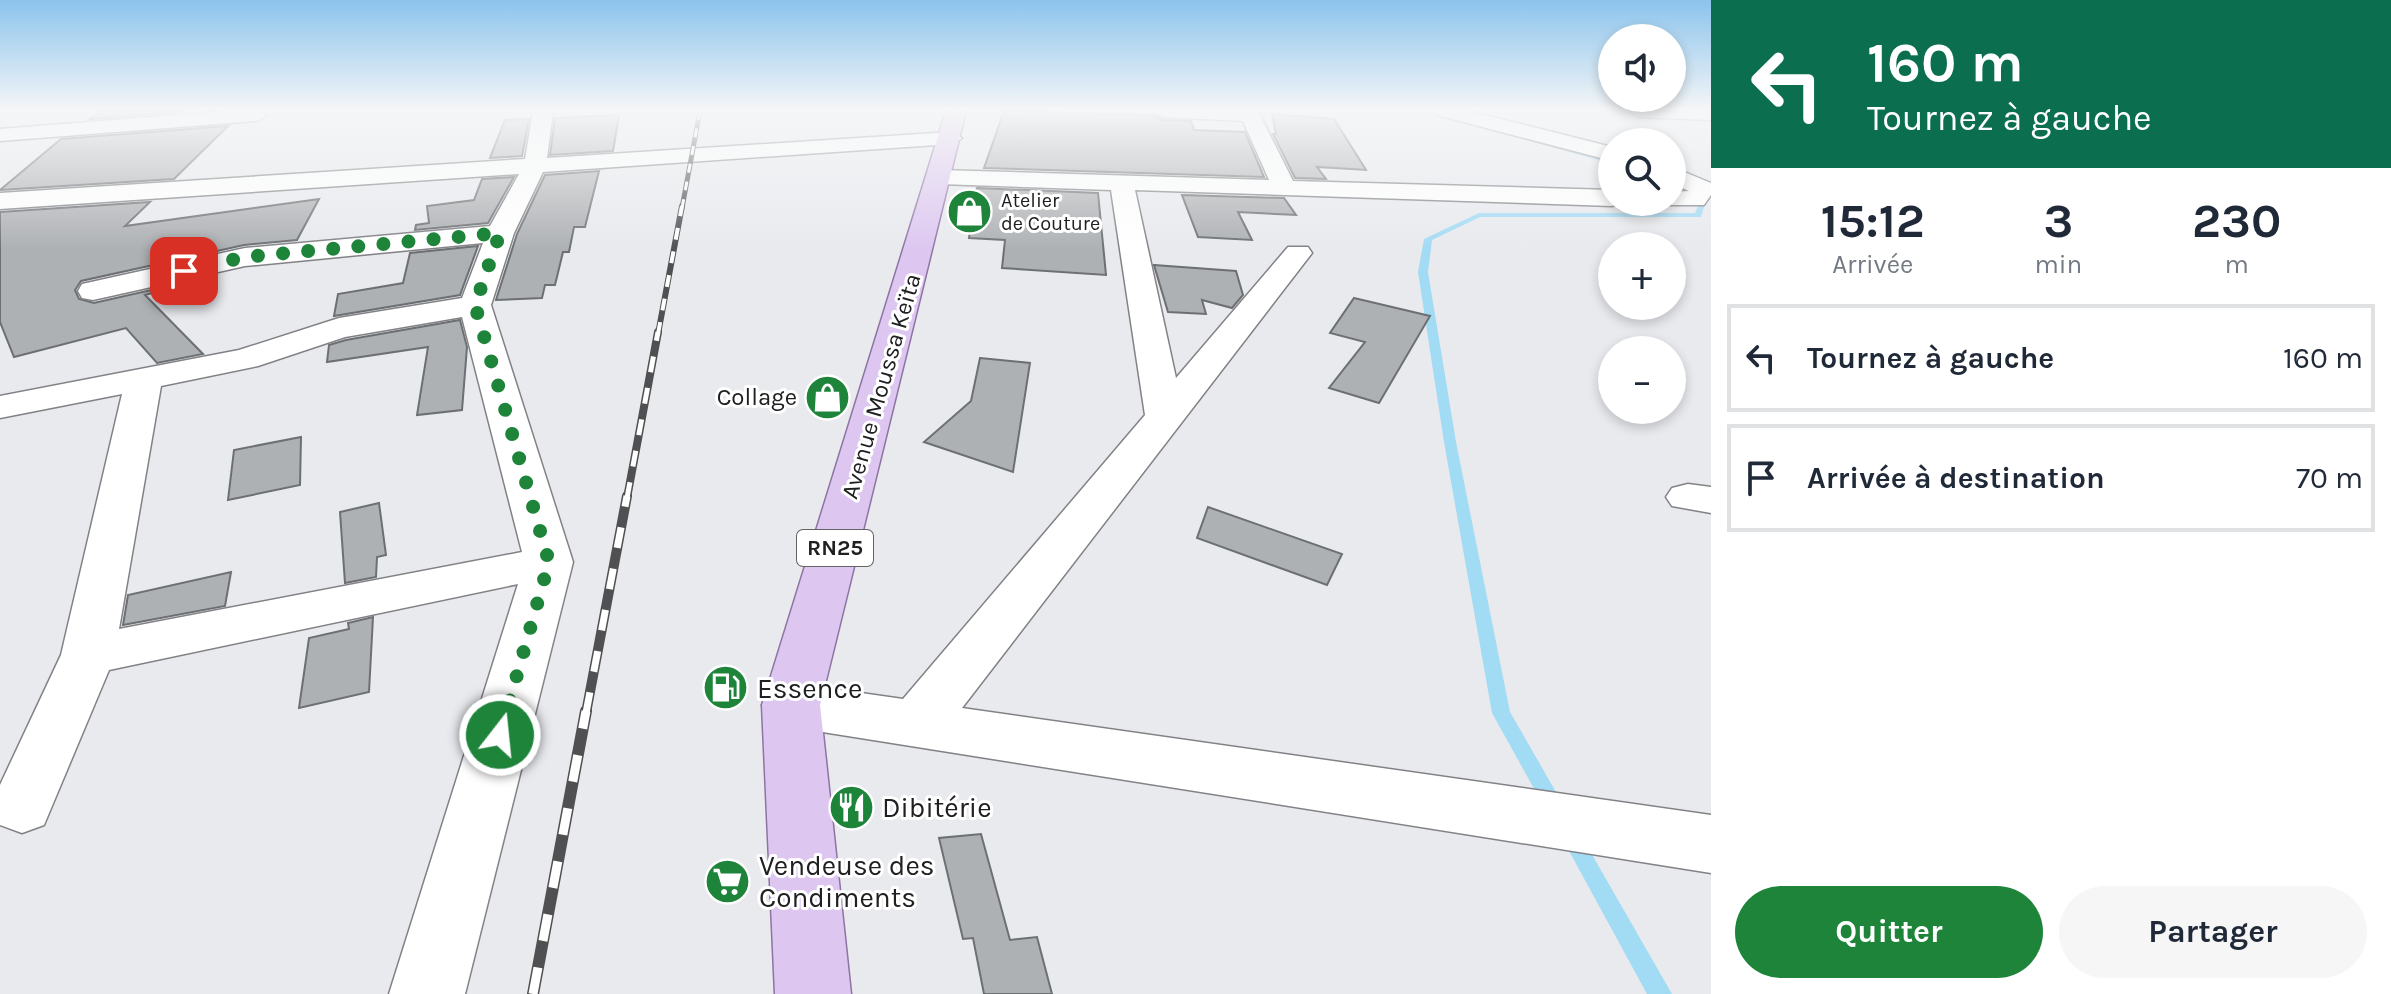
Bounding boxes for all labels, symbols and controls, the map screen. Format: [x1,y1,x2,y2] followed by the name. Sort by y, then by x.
[1598,24,1686,424] map controls
[1598,24,1686,112] button: sound
[1867,30,2024,95] text: 160 m
[1735,32,1839,136] icon: left
[1867,97,2152,139] text: Tournez à gauche
[1598,128,1686,216] button: search
[946,187,994,235] shop icon: Atelier de Couture
[1001,189,1100,235] place label: Atelier de Couture
[1821,193,1925,249] text: 15:12
[2044,193,2073,249] text: 3
[2192,193,2281,249] text: 230
[1598,232,1686,320] button: +
[150,237,218,305] pin
[162,249,206,293] icon: arrive
[1832,249,1913,280] text: Arrivée
[2035,249,2082,280] text: min
[2224,249,2249,280] text: m
[835,270,927,502] street label: Avenue Moussa Keïta
[1598,336,1686,424] button: −
[1739,336,1783,380] icon: left
[1807,340,2054,376] text: Tournez à gauche
[2283,340,2363,376] text: 160 m
[804,373,852,421] shop icon: Collage
[717,383,797,411] place label: Collage
[1739,456,1783,500] icon: arrive
[1807,460,2105,496] text: Arrivée à destination
[2296,460,2363,496] text: 70 m
[797,530,873,566] road number: RN25
[702,664,750,712] fuel station icon: Essence
[757,672,862,705] place label: Essence
[458,693,542,777] position arrow
[827,783,875,831] restaurant icon: Dibitérie
[882,791,992,824] place label: Dibitérie
[759,849,934,914] place label: Vendeuse des Condiments
[704,857,752,905] supermarket icon: Vendeuse des Condiments
[1735,886,2043,978] button: Quitter
[2059,886,2367,978] button: Partager

